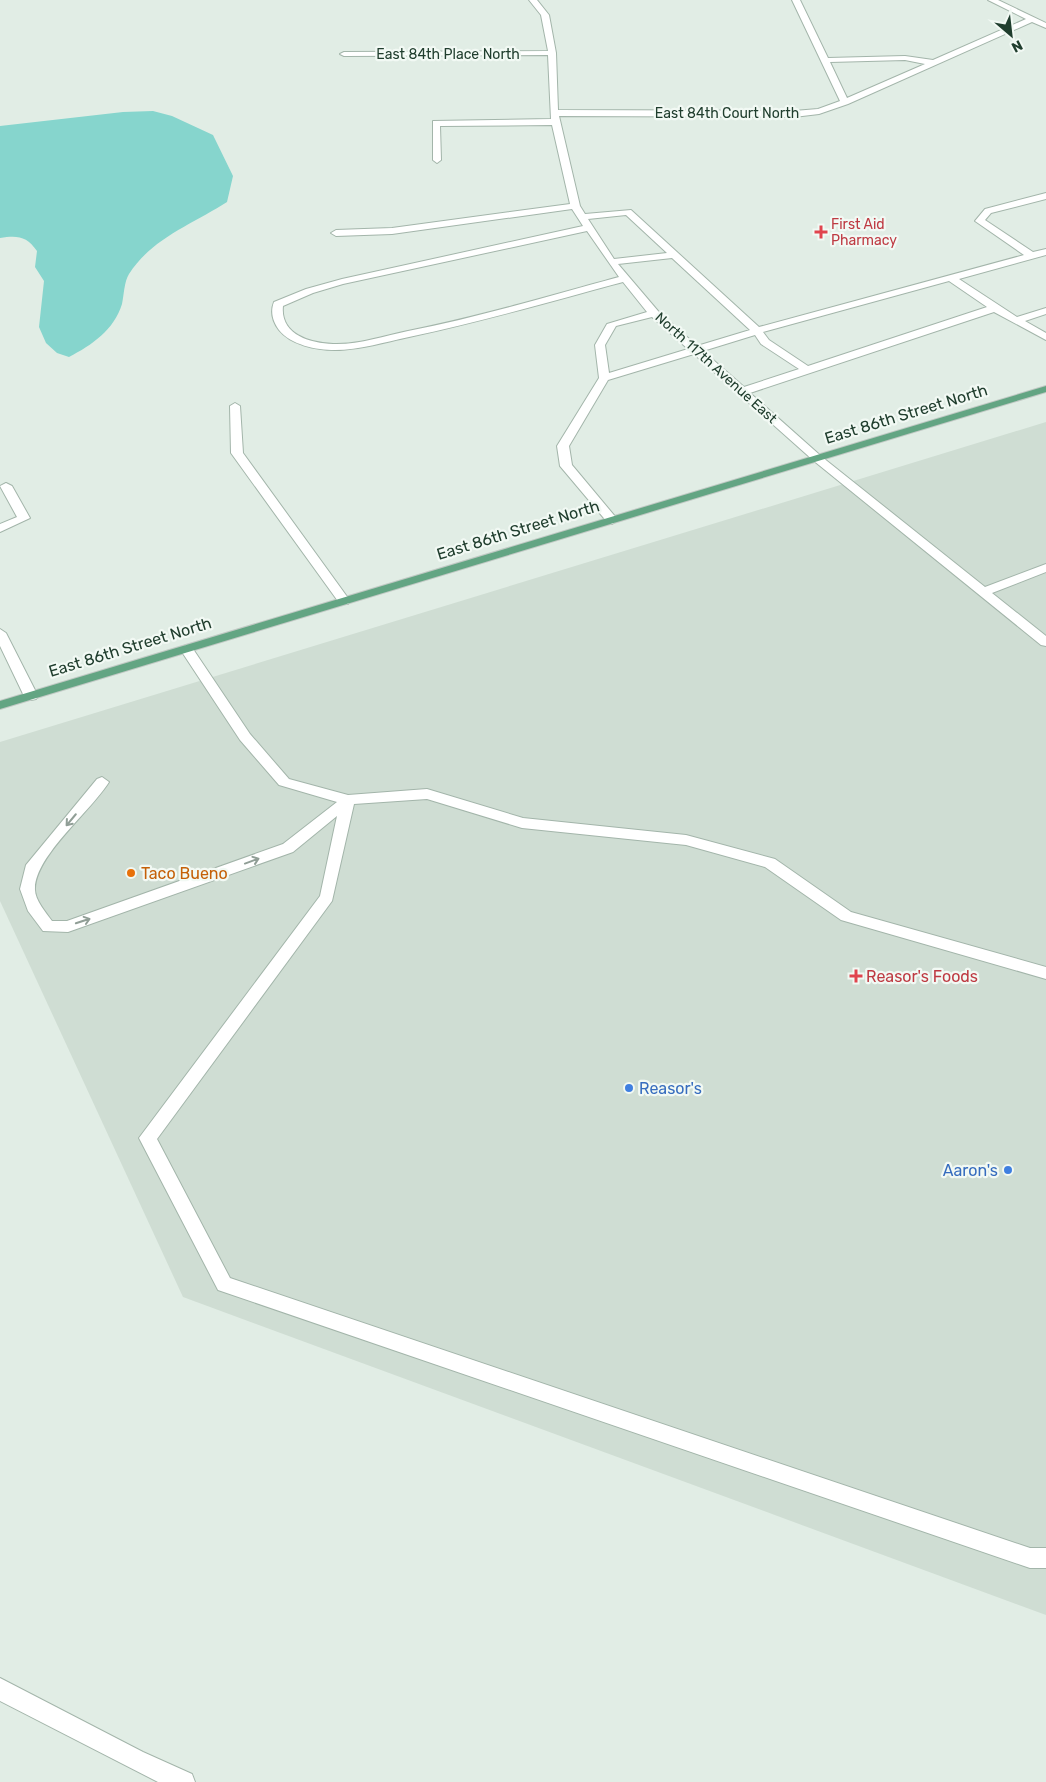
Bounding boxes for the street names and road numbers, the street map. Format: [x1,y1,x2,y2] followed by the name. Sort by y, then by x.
[376,46,520,63] street label: East 84th Place North
[655,105,799,122] street label: East 84th Court North
[652,309,781,428] street label: North 117th Avenue East
[822,380,990,448] street label: East 86th Street North
[434,496,602,564] street label: East 86th Street North
[46,613,214,681] street label: East 86th Street North

